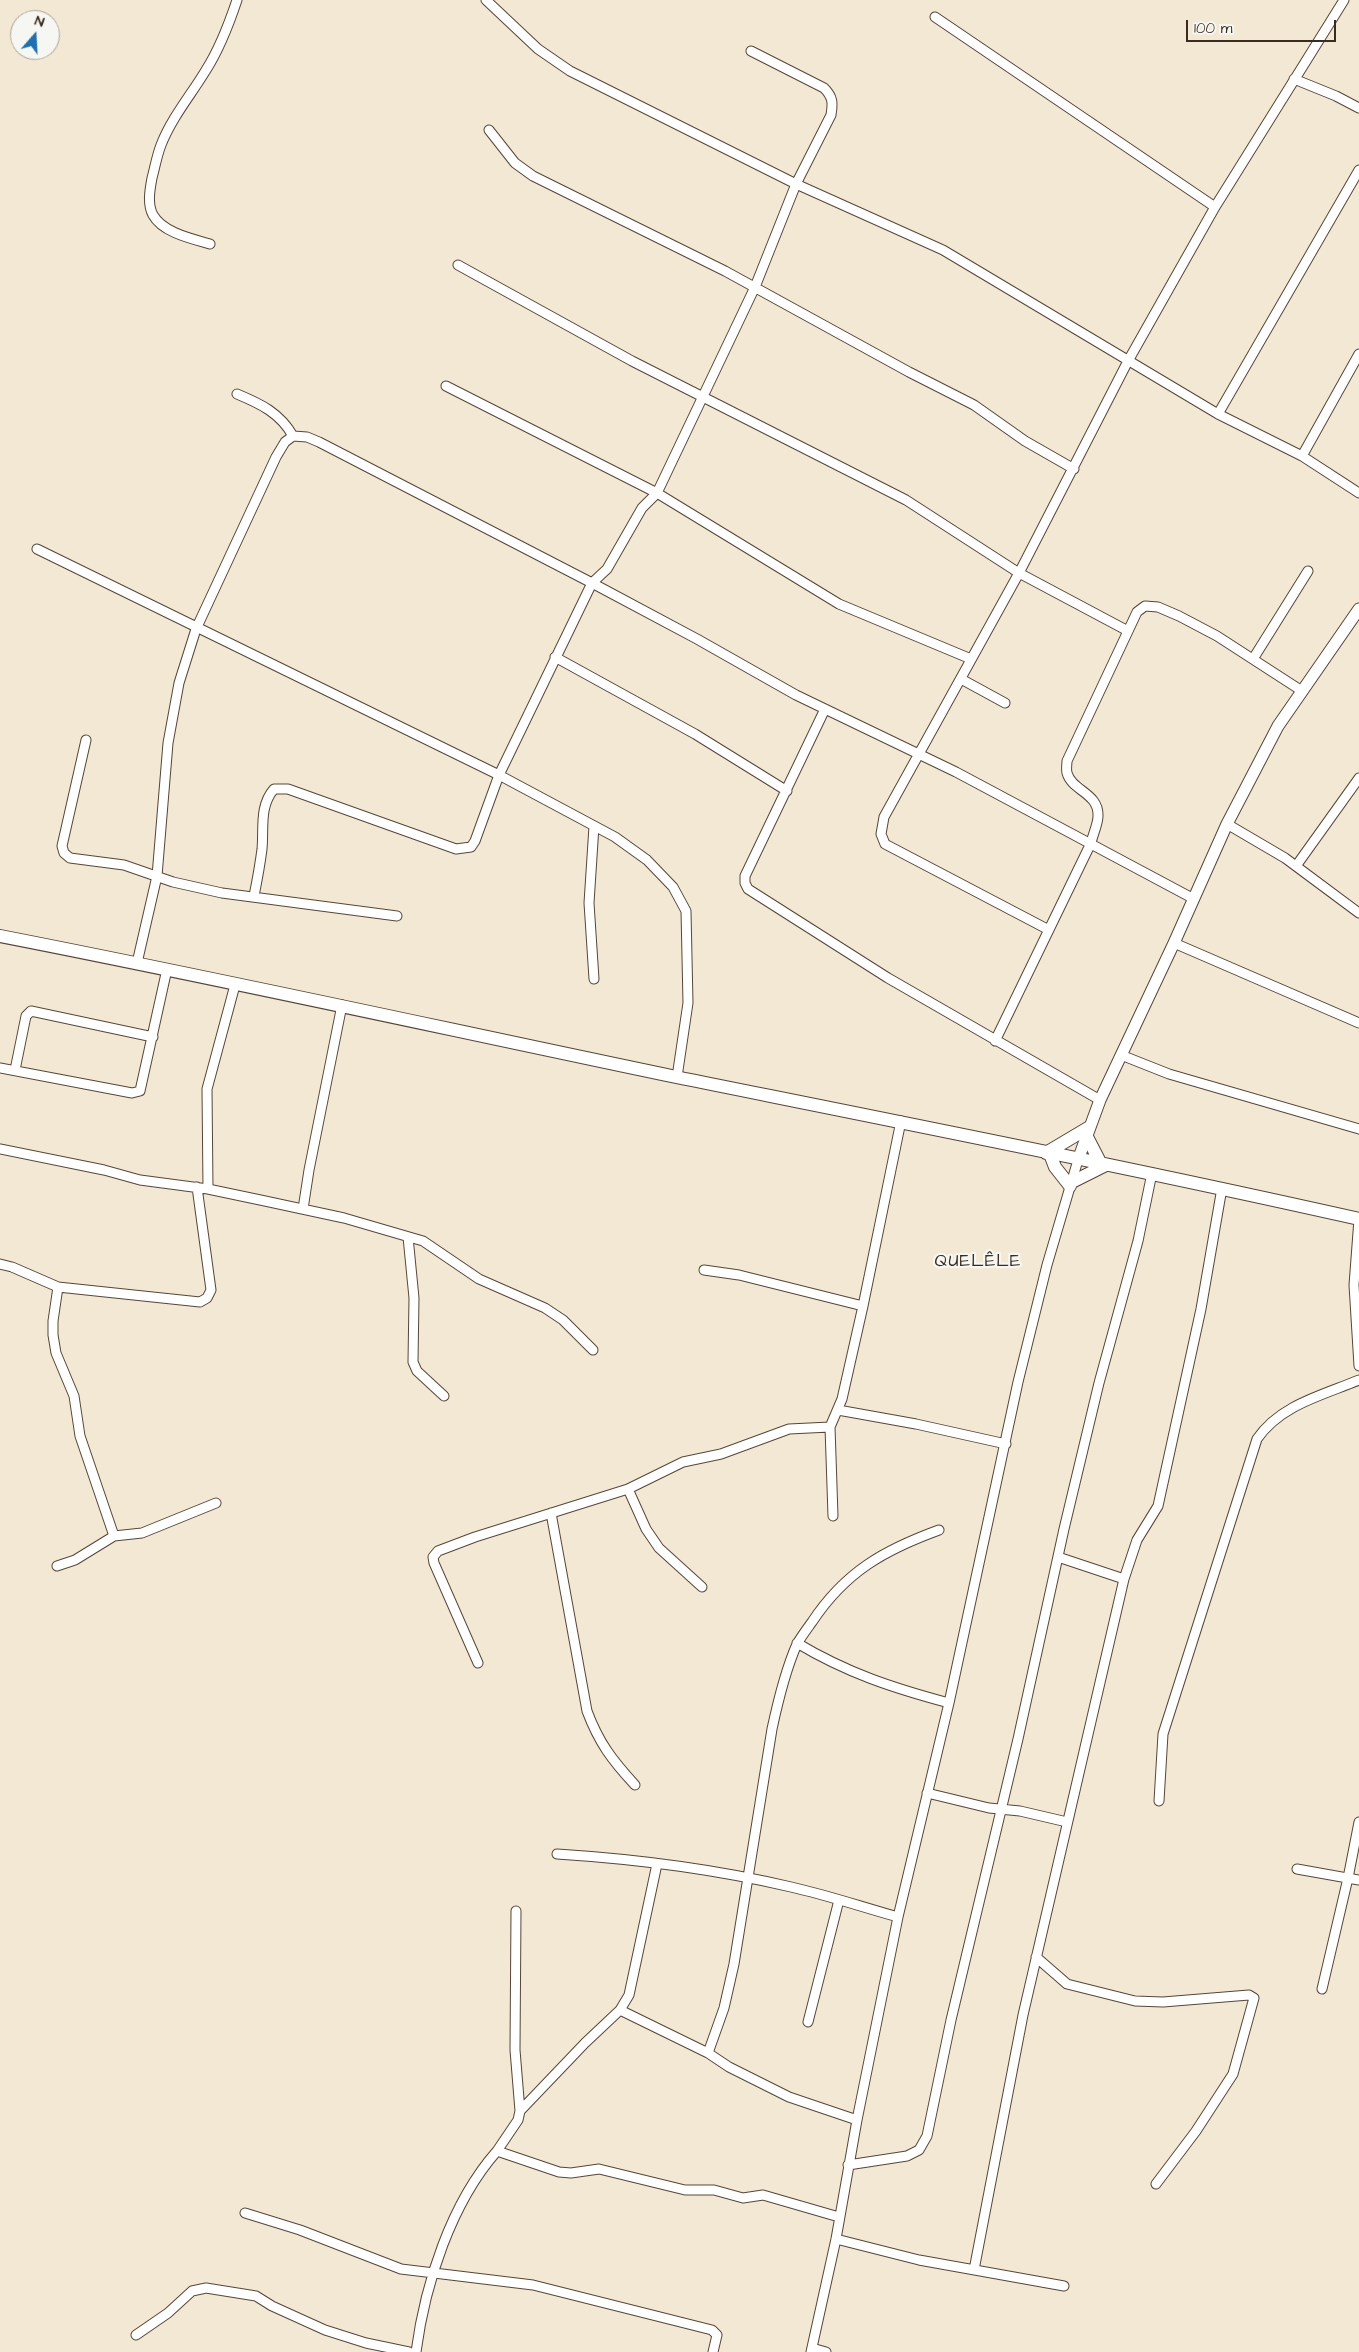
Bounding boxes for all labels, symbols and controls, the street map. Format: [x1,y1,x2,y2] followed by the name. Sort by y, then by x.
[10,10,60,60] north arrow
[1189,10,1339,42] scale bar
[32,11,47,33] text: N
[1194,18,1233,39] text: 100 m
[934,1251,1022,1273] district label: QUELÊLE

